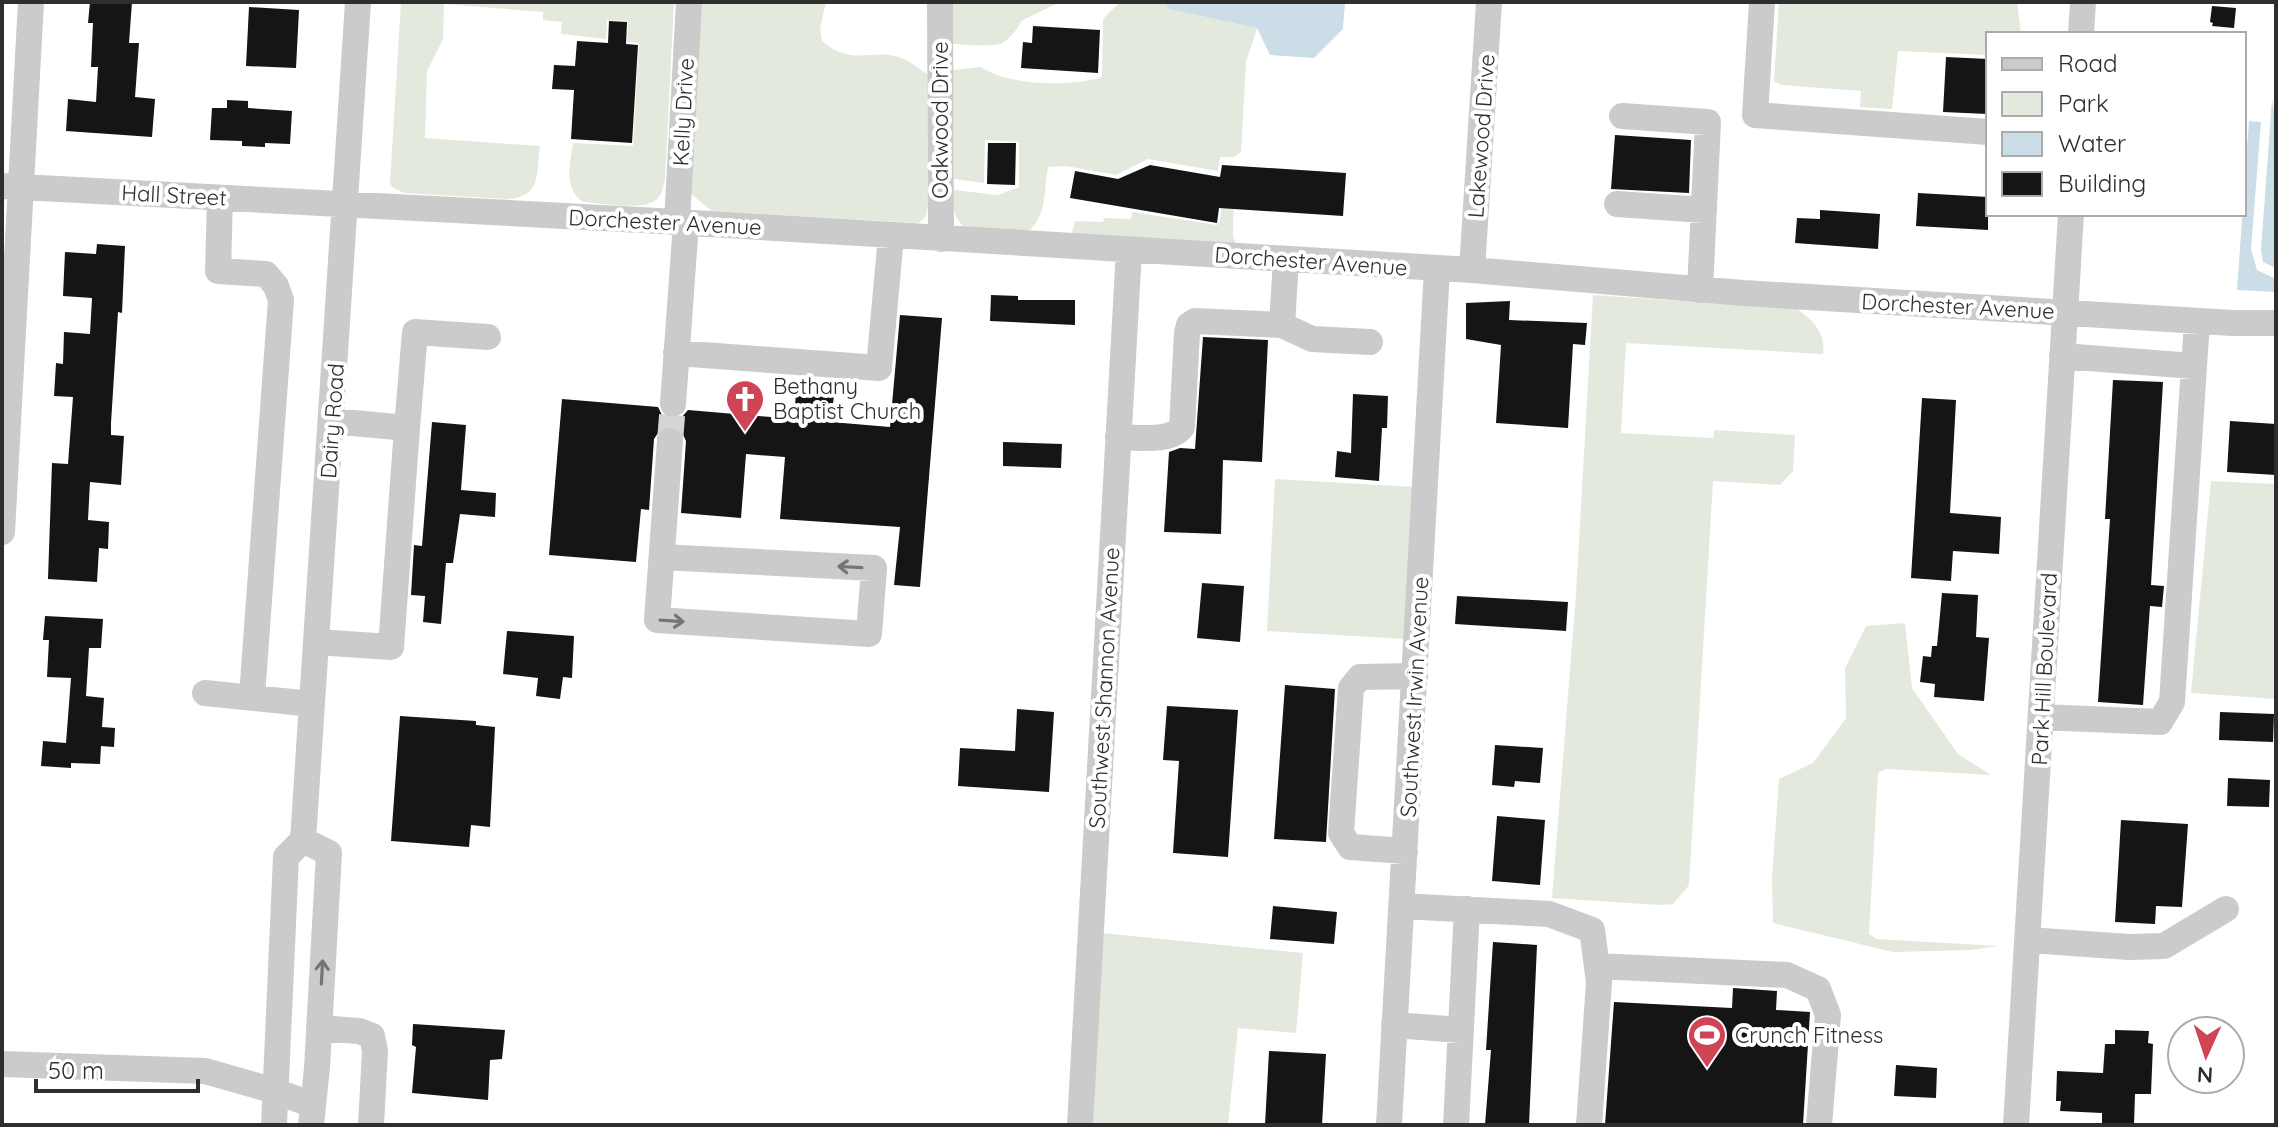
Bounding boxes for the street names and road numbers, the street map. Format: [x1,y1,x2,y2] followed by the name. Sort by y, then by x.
[926,41,954,199] street label: Oakwood Drive
[1461,53,1501,219] street label: Lakewood Drive
[666,57,700,167] street label: Kelly Drive
[121,178,227,212] street label: Hall Street
[568,203,762,241] street label: Dorchester Avenue
[1214,240,1408,282] street label: Dorchester Avenue
[1861,287,2055,325] street label: Dorchester Avenue
[314,362,350,480] street label: Dairy Road
[1083,547,1125,829] street label: Southwest Shannon Avenue
[2025,572,2063,766] street label: Park Hill Boulevard
[1394,576,1434,818] street label: Southwest Irwin Avenue

